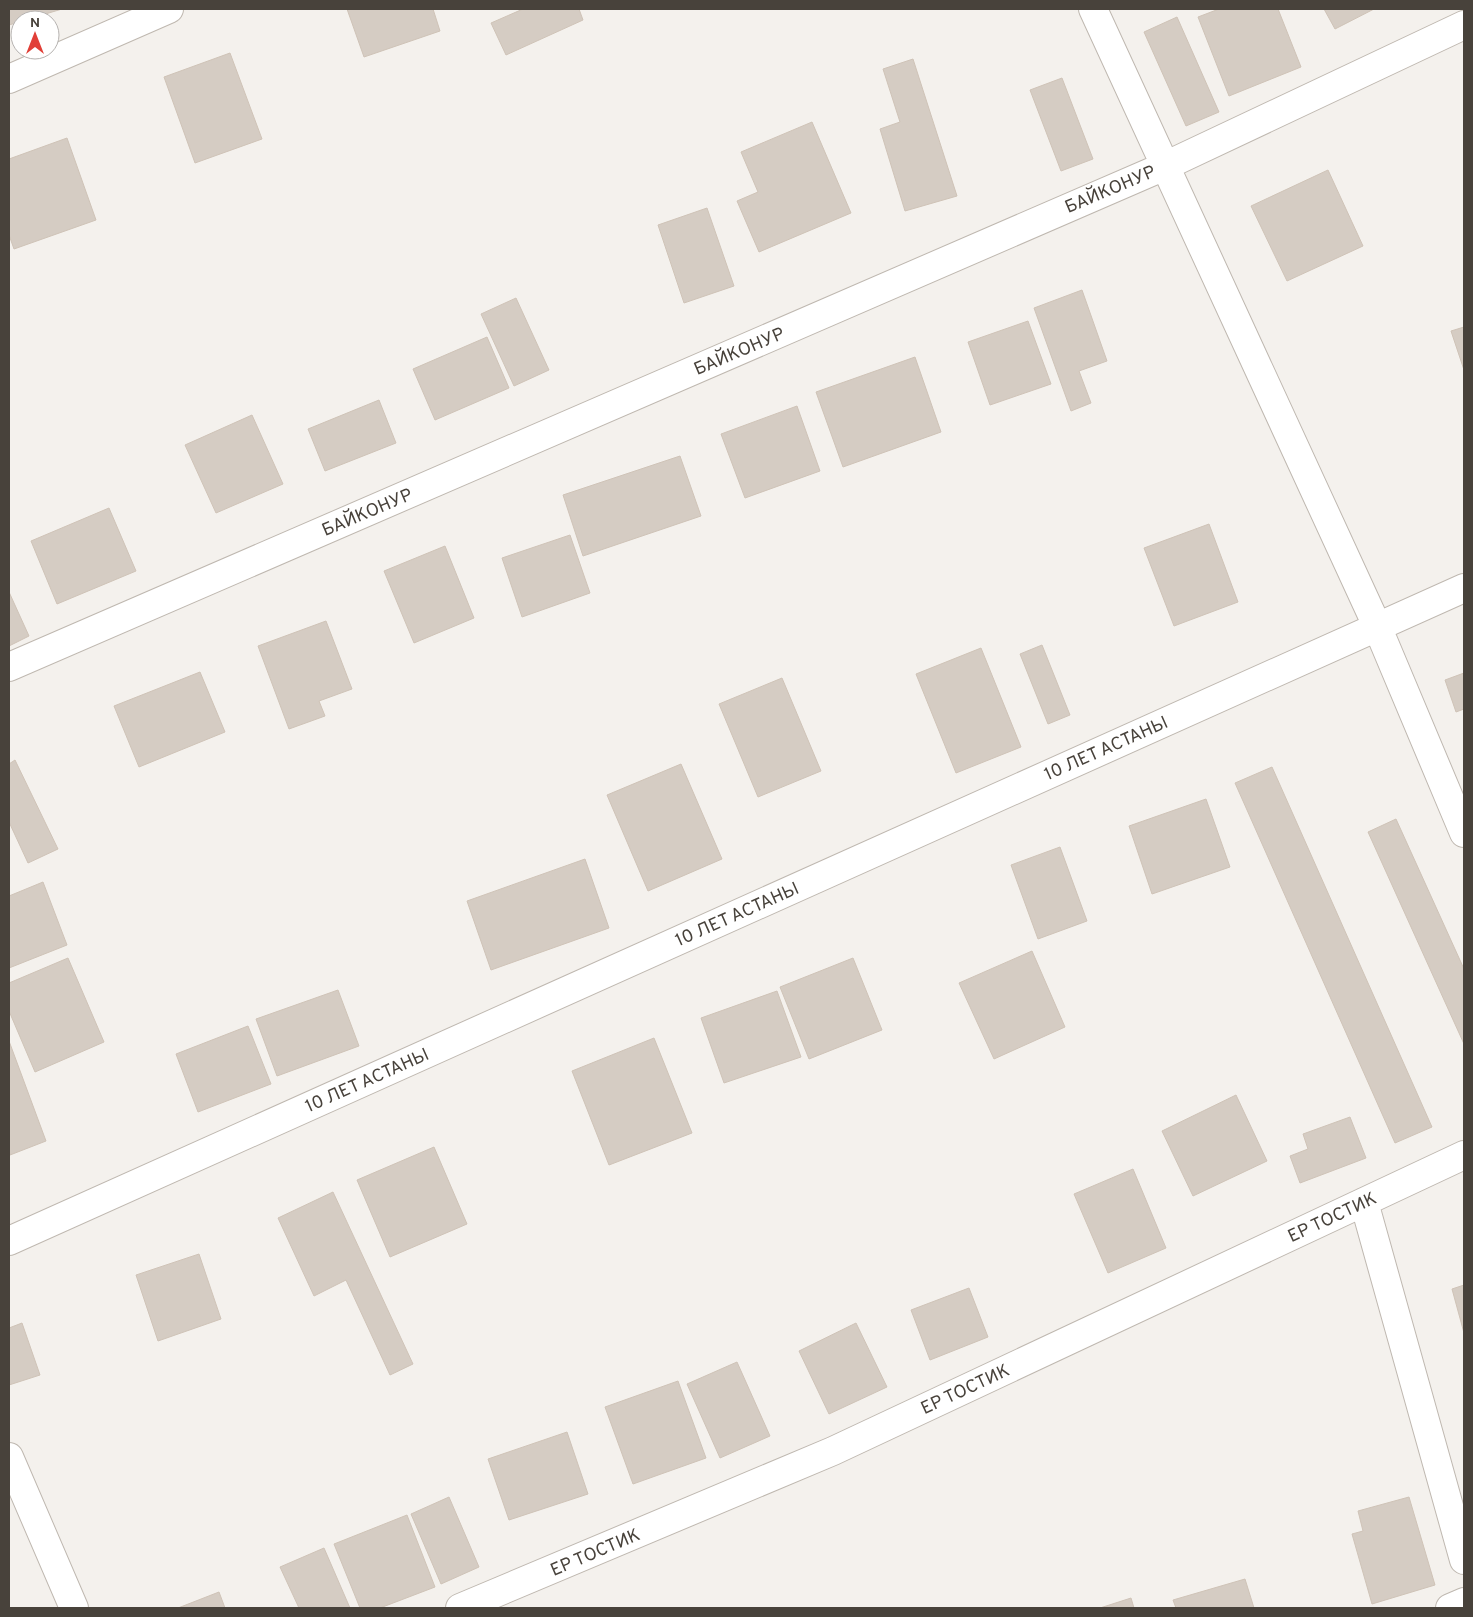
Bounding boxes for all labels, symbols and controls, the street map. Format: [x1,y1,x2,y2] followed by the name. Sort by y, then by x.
[10,10,60,60] north arrow
[30,15,40,32] text: N
[1061,159,1159,220] street label: БАЙКОНУР
[690,321,788,382] street label: БАЙКОНУР
[318,482,416,543] street label: БАЙКОНУР
[1041,712,1172,787] street label: 10 ЛЕТ АСТАНЫ
[672,878,803,953] street label: 10 ЛЕТ АСТАНЫ
[302,1044,433,1119] street label: 10 ЛЕТ АСТАНЫ
[1285,1188,1381,1249] street label: ЕР ТОСТИК
[918,1360,1014,1421] street label: ЕР ТОСТИК
[547,1524,644,1583] street label: ЕР ТОСТИК

